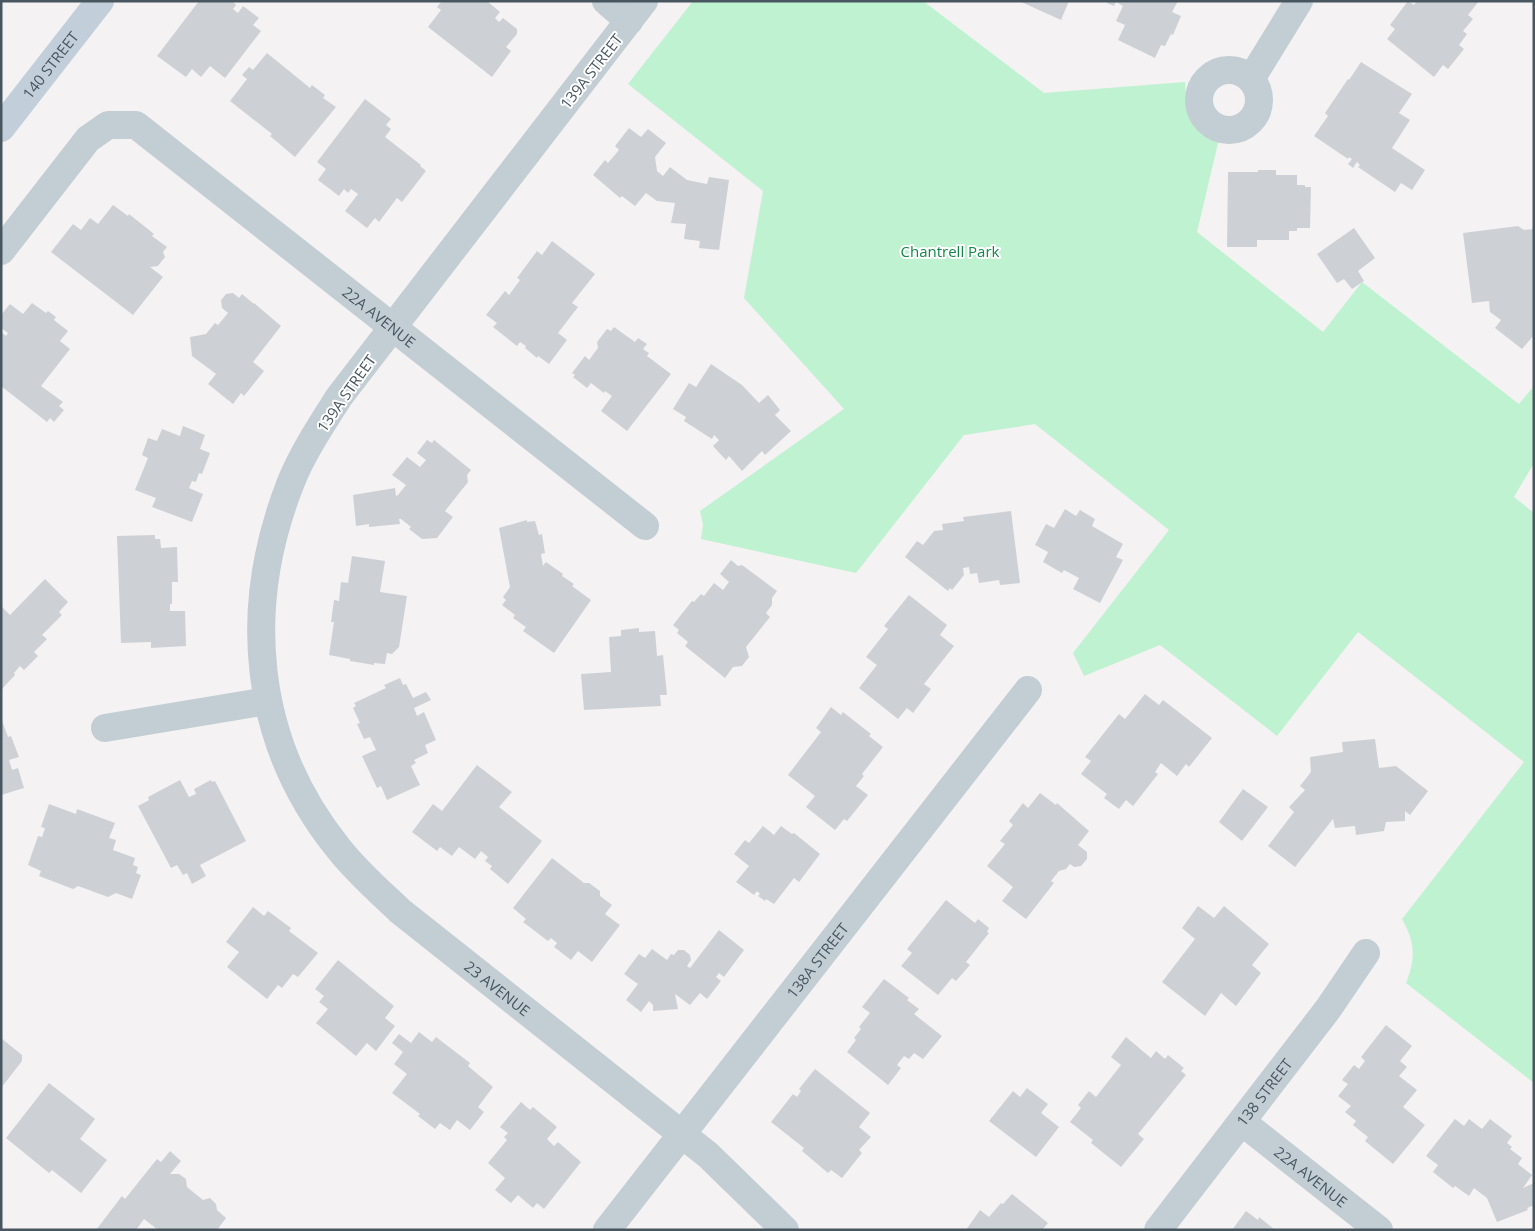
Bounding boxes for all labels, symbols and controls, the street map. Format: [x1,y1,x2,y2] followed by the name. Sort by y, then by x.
[18,26,83,103] street label: 140 STREET
[555,29,627,113] street label: 139A STREET
[901,241,1000,261] park label: Chantrell Park
[339,282,420,352] street label: 22A AVENUE
[312,350,380,436] street label: 139A STREET
[782,918,853,1002] street label: 138A STREET
[461,956,534,1020] street label: 23 AVENUE
[1232,1054,1297,1130] street label: 138 STREET
[1270,1141,1352,1212] street label: 22A AVENUE

